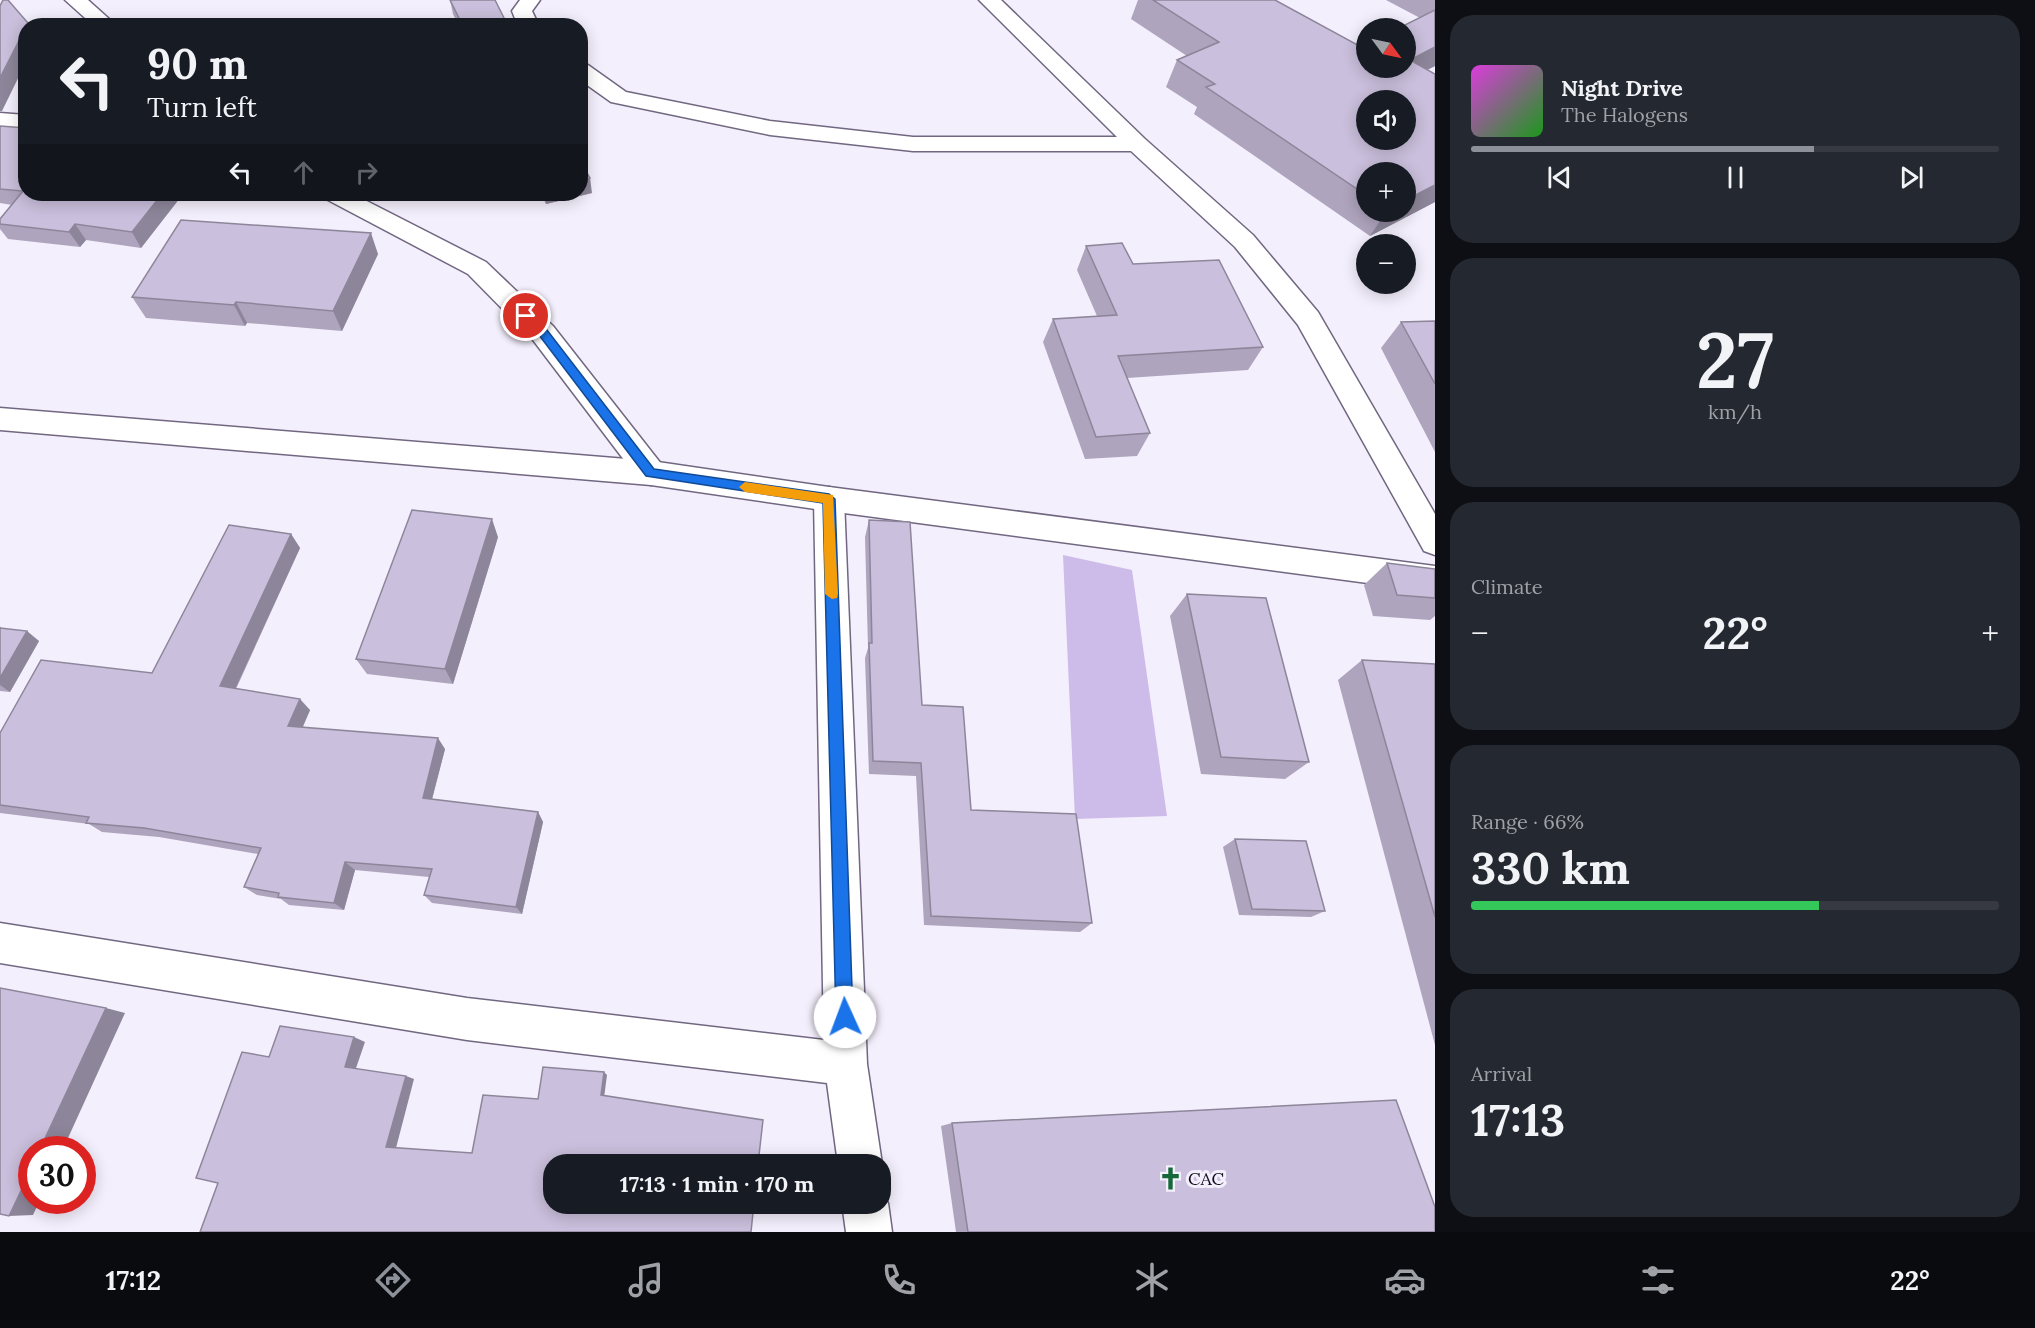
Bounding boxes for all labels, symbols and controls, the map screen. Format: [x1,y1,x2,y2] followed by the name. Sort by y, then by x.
[1356,18,1416,78] north arrow
[1356,18,1416,294] map controls
[147,37,248,91] text: 90 m
[48,42,126,120] icon: left
[1561,74,1683,102] text: Night Drive
[147,90,257,124] text: Turn left
[1356,90,1416,150] button: sound
[1561,102,1688,127] text: The Halogens
[224,156,257,189] icon: left
[287,156,320,189] icon: ahead
[350,156,383,189] icon: right
[1543,161,1576,194] icon: previous
[1719,161,1752,194] icon: pause
[1895,161,1928,194] icon: next
[1356,162,1416,222] button: +
[1356,234,1416,294] button: −
[500,290,551,341] pin
[509,299,542,332] icon: arrive
[1696,310,1774,409] text: 27
[1708,399,1762,424] text: km/h
[1471,574,1543,599] text: Climate
[1702,604,1768,661] text: 22°
[1471,612,1489,654] text: −
[1981,612,1999,654] text: +
[1471,809,1584,834] text: Range · 66%
[1471,839,1630,896] text: 330 km
[813,985,877,1049] position arrow
[1471,1061,1532,1086] text: Arrival
[1471,1091,1565,1148] text: 17:13
[18,1136,96,1214] speed limit sign: 30
[1157,1166,1183,1192] church icon: CAC
[1188,1167,1225,1190] place label: CAC
[620,1170,814,1198] text: 17:13 · 1 min · 170 m
[372,1259,414,1301] icon: directions
[625,1259,667,1301] icon: music
[878,1259,920,1301] icon: phone
[1131,1259,1173,1301] icon: climate
[1384,1259,1426,1301] icon: car
[1637,1259,1679,1301] icon: filters
[106,1263,161,1297] text: 17:12
[1890,1263,1929,1297] text: 22°

